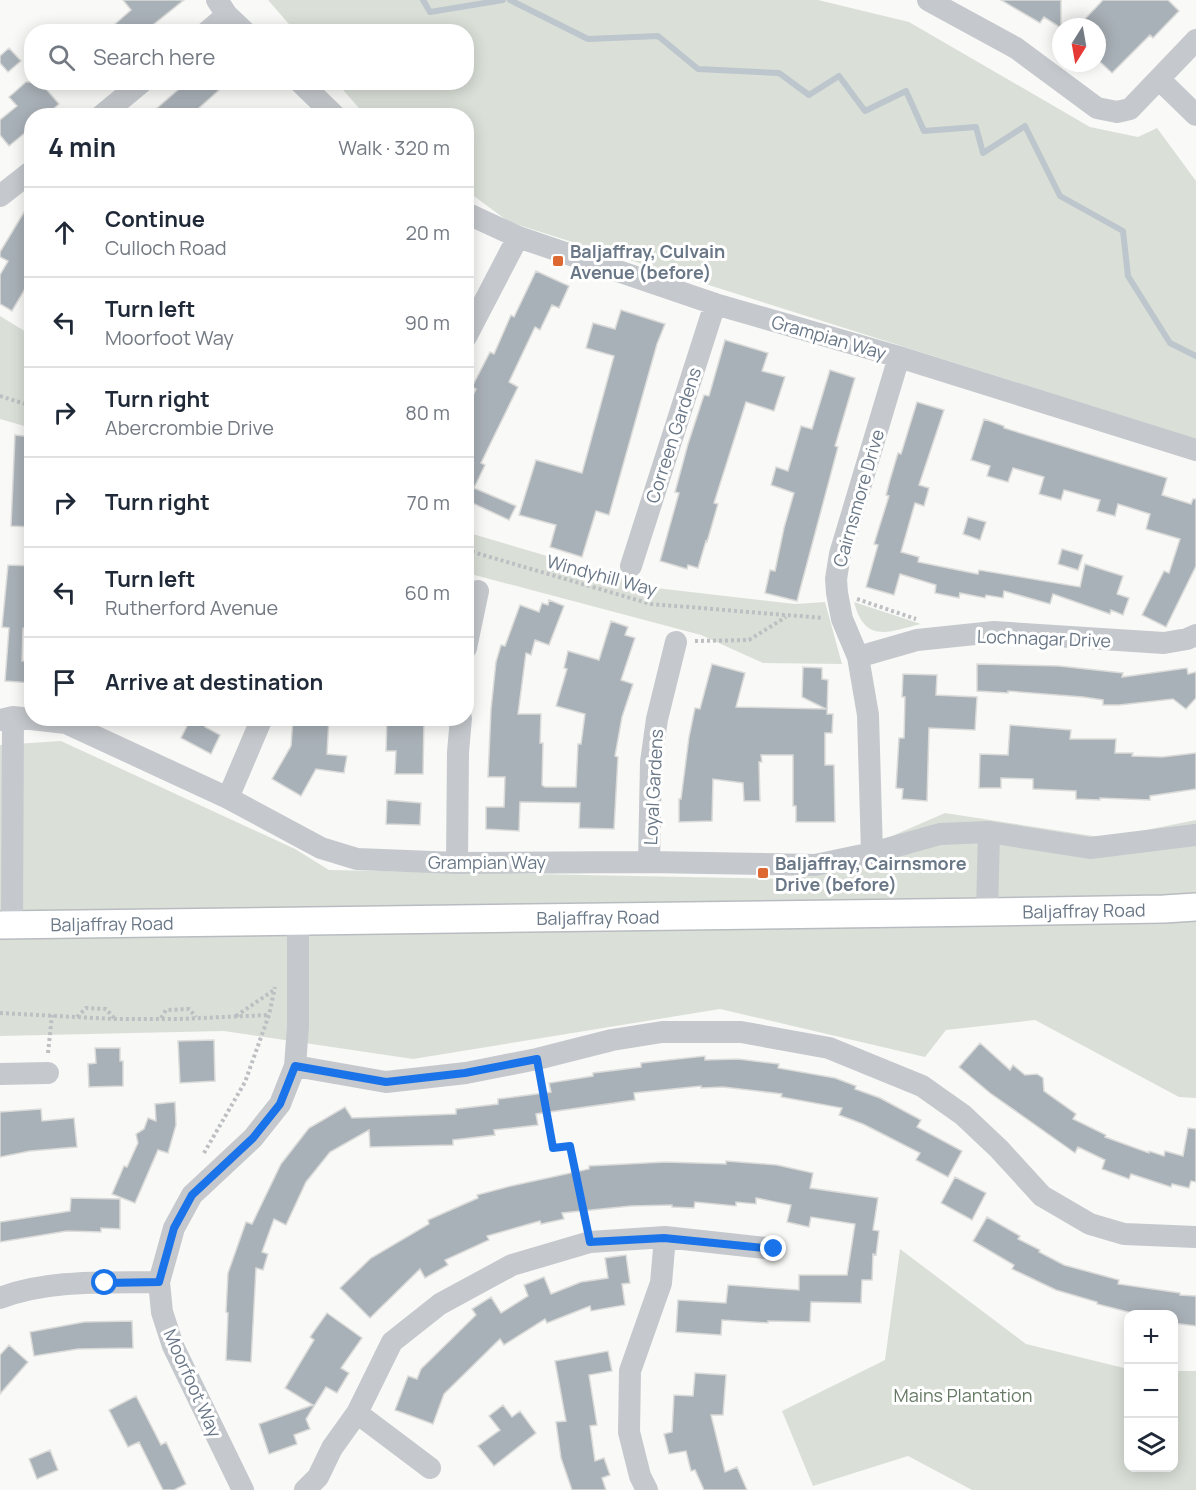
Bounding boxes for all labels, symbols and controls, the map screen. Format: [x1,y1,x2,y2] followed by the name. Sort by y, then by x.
[1052,18,1106,72] north arrow
[24,24,474,90] search box
[45,41,78,74] icon: search
[93,42,215,72] text: Search here
[48,129,116,165] text: 4 min
[338,134,450,161] text: Walk · 320 m
[105,204,205,234] text: Continue
[48,216,81,249] icon: ahead
[405,219,450,246] text: 20 m
[105,234,227,261] text: Culloch Road
[570,239,725,284] place label: Baljaffray, Culvain Avenue (before)
[551,254,565,268] marker: Baljaffray, Culvain Avenue (before)
[105,294,195,324] text: Turn left
[48,306,81,339] icon: left
[404,309,450,336] text: 90 m
[769,309,890,365] street label: Grampian Way
[105,324,234,351] text: Moorfoot Way
[640,364,706,506] street label: Correen Gardens
[105,384,210,414] text: Turn right
[48,396,81,429] icon: right
[405,399,450,426] text: 80 m
[105,414,274,441] text: Abercrombie Drive
[827,426,889,570] street label: Cairnsmore Drive
[48,486,81,519] icon: right
[105,487,210,517] text: Turn right
[407,489,450,516] text: 70 m
[544,549,660,601] street label: Windyhill Way
[105,564,195,594] text: Turn left
[48,576,81,609] icon: left
[404,579,450,606] text: 60 m
[105,594,278,621] text: Rutherford Avenue
[977,624,1111,652] street label: Lochnagar Drive
[48,666,81,699] icon: arrive
[105,667,323,697] text: Arrive at destination
[638,728,668,846] street label: Loyal Gardens
[428,850,547,874] street label: Grampian Way
[775,851,967,896] place label: Baljaffray, Cairnsmore Drive (before)
[756,866,770,880] marker: Baljaffray, Cairnsmore Drive (before)
[1022,897,1146,923] street label: Baljaffray Road
[536,904,660,930] street label: Baljaffray Road
[50,911,174,936] street label: Baljaffray Road
[760,1235,786,1261] route end
[91,1269,117,1295] route start
[1124,1310,1178,1472] map controls
[1124,1310,1178,1364] button: +
[158,1325,228,1441] street label: Moorfoot Way
[1124,1364,1178,1418] button: −
[894,1383,1032,1407] park label: Mains Plantation
[1124,1418,1178,1472] button: layers

